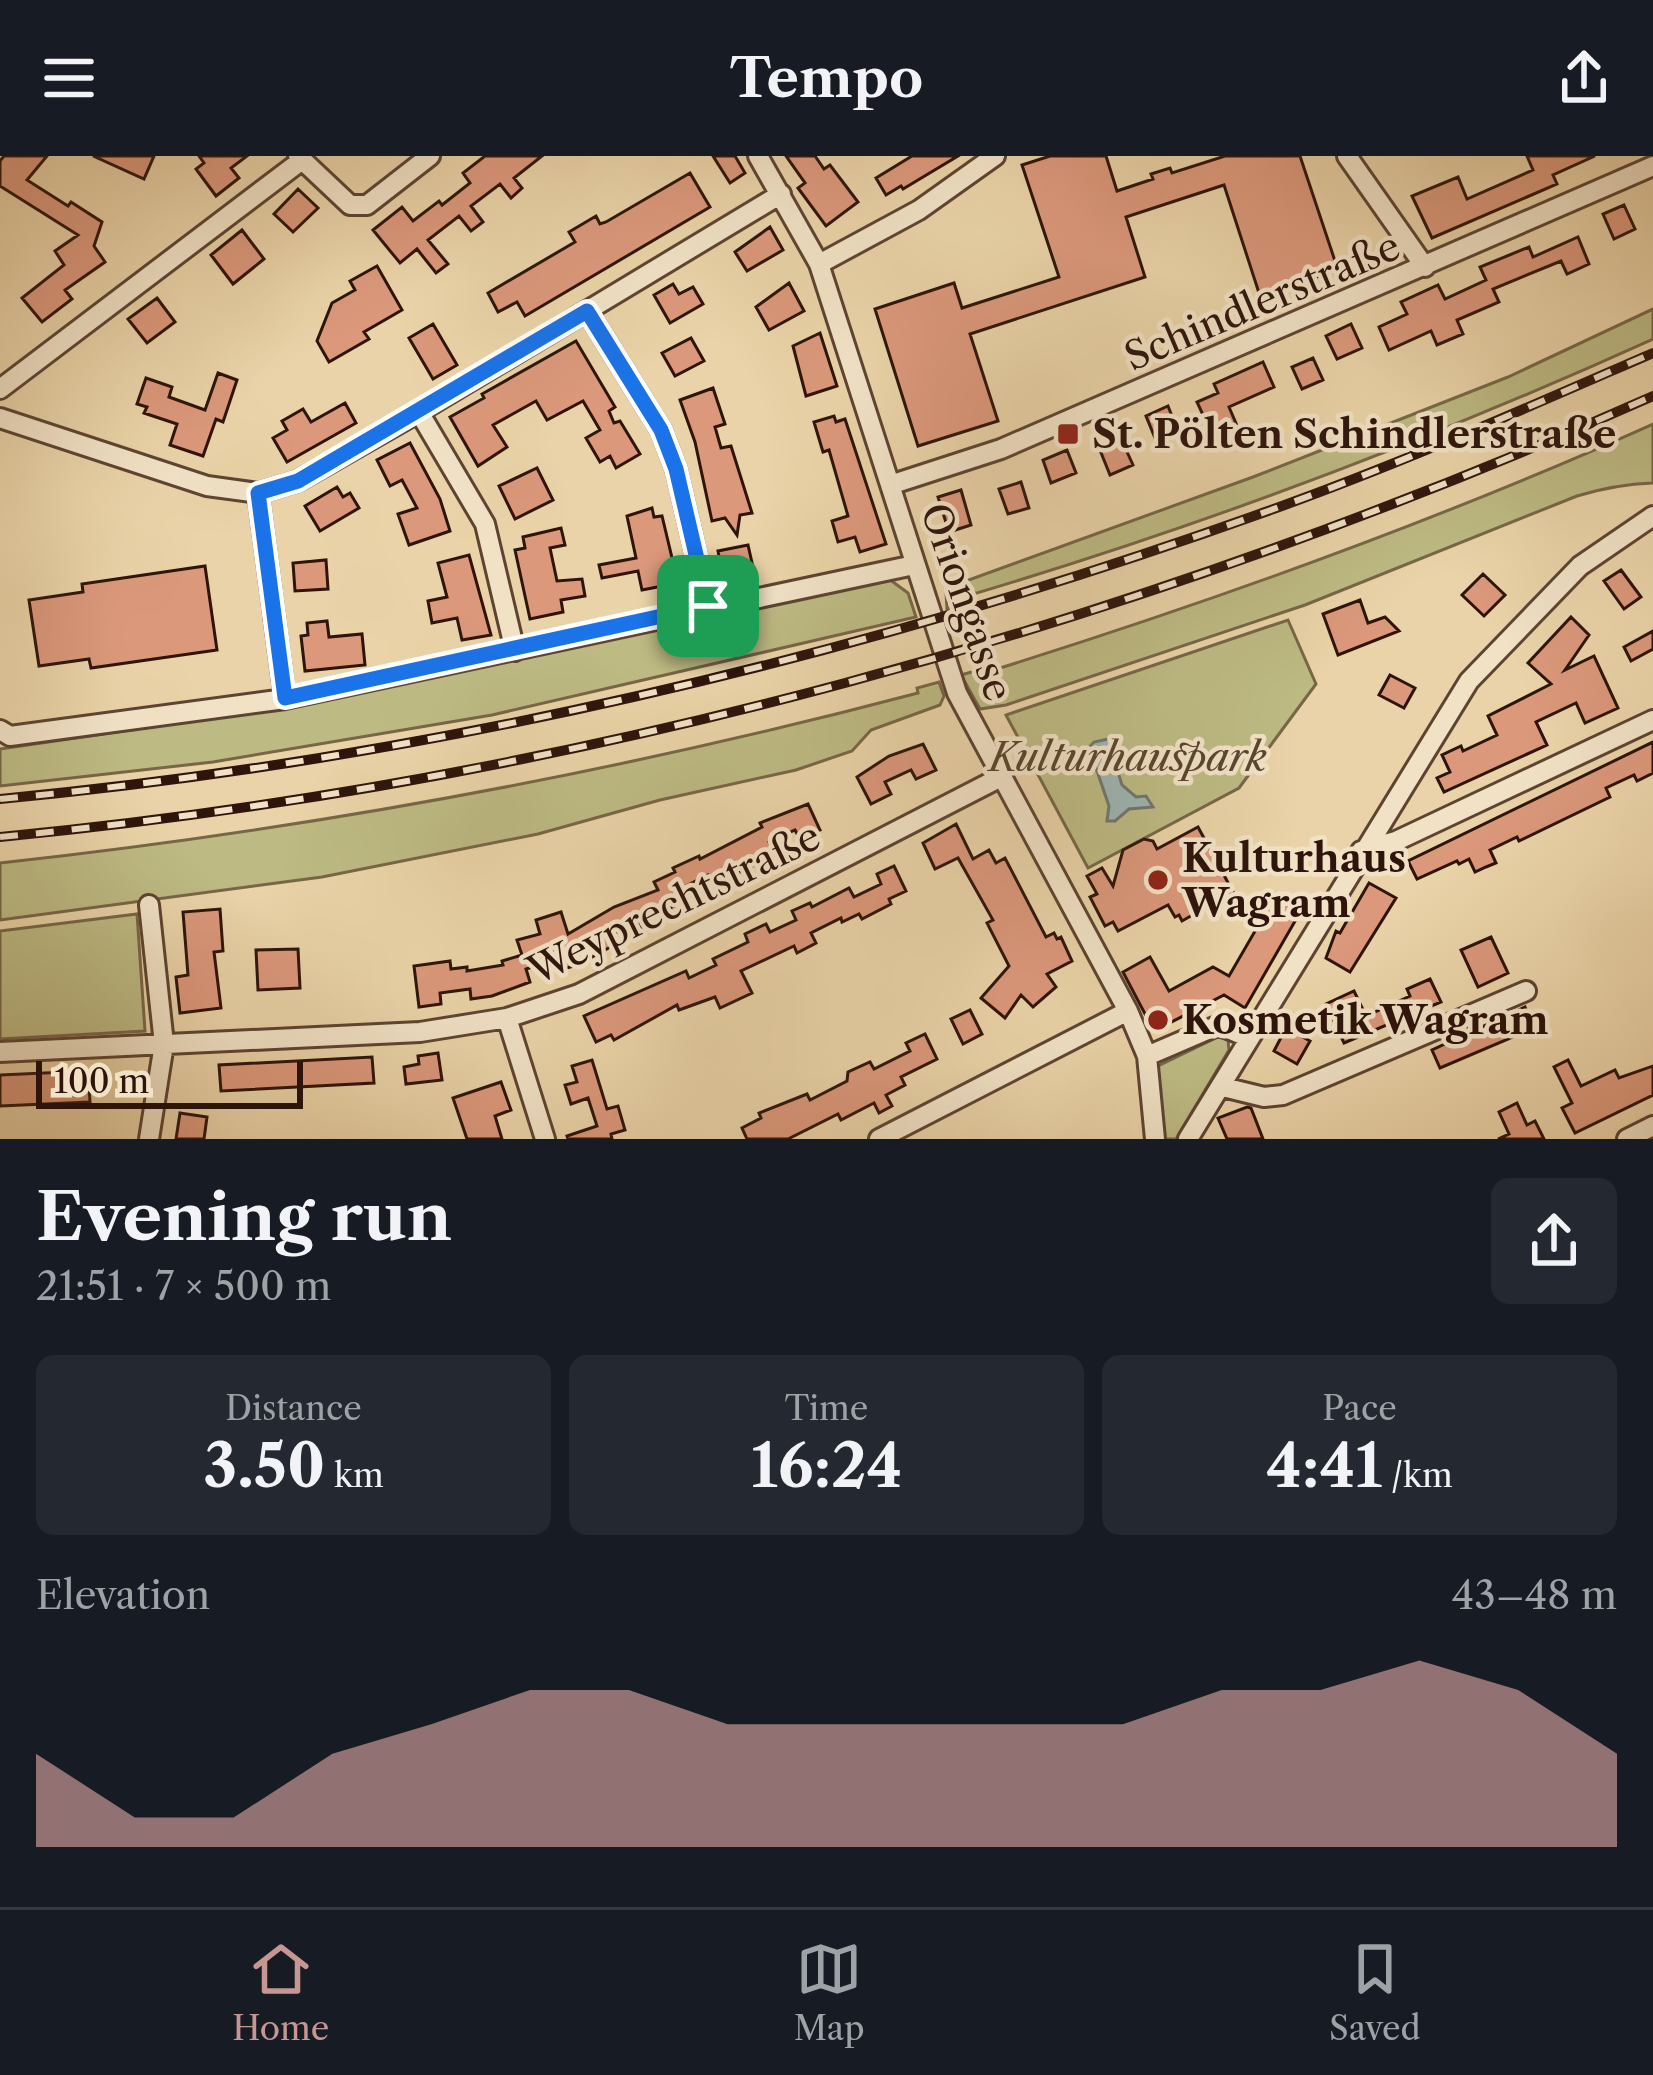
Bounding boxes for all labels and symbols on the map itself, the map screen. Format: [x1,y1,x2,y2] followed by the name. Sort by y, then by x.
[1117,221,1407,381] street label: Schindlerstraße
[1092,410,1616,458] place label: St. Pölten Schindlerstraße
[1055,421,1081,447] marker: St. Pölten Schindlerstraße
[911,497,1023,707] street label: Oriongasse
[657,555,759,657] pin
[986,733,1267,781] park label: Kulturhauspark
[519,812,828,995] street label: Weyprechtstraße
[1181,834,1406,927] place label: Kulturhaus Wagram
[1145,867,1171,893] marker: Kulturhaus Wagram
[1182,996,1549,1044] place label: Kosmetik Wagram
[1145,1007,1171,1033] marker: Kosmetik Wagram
[36,1055,303,1108] scale bar

